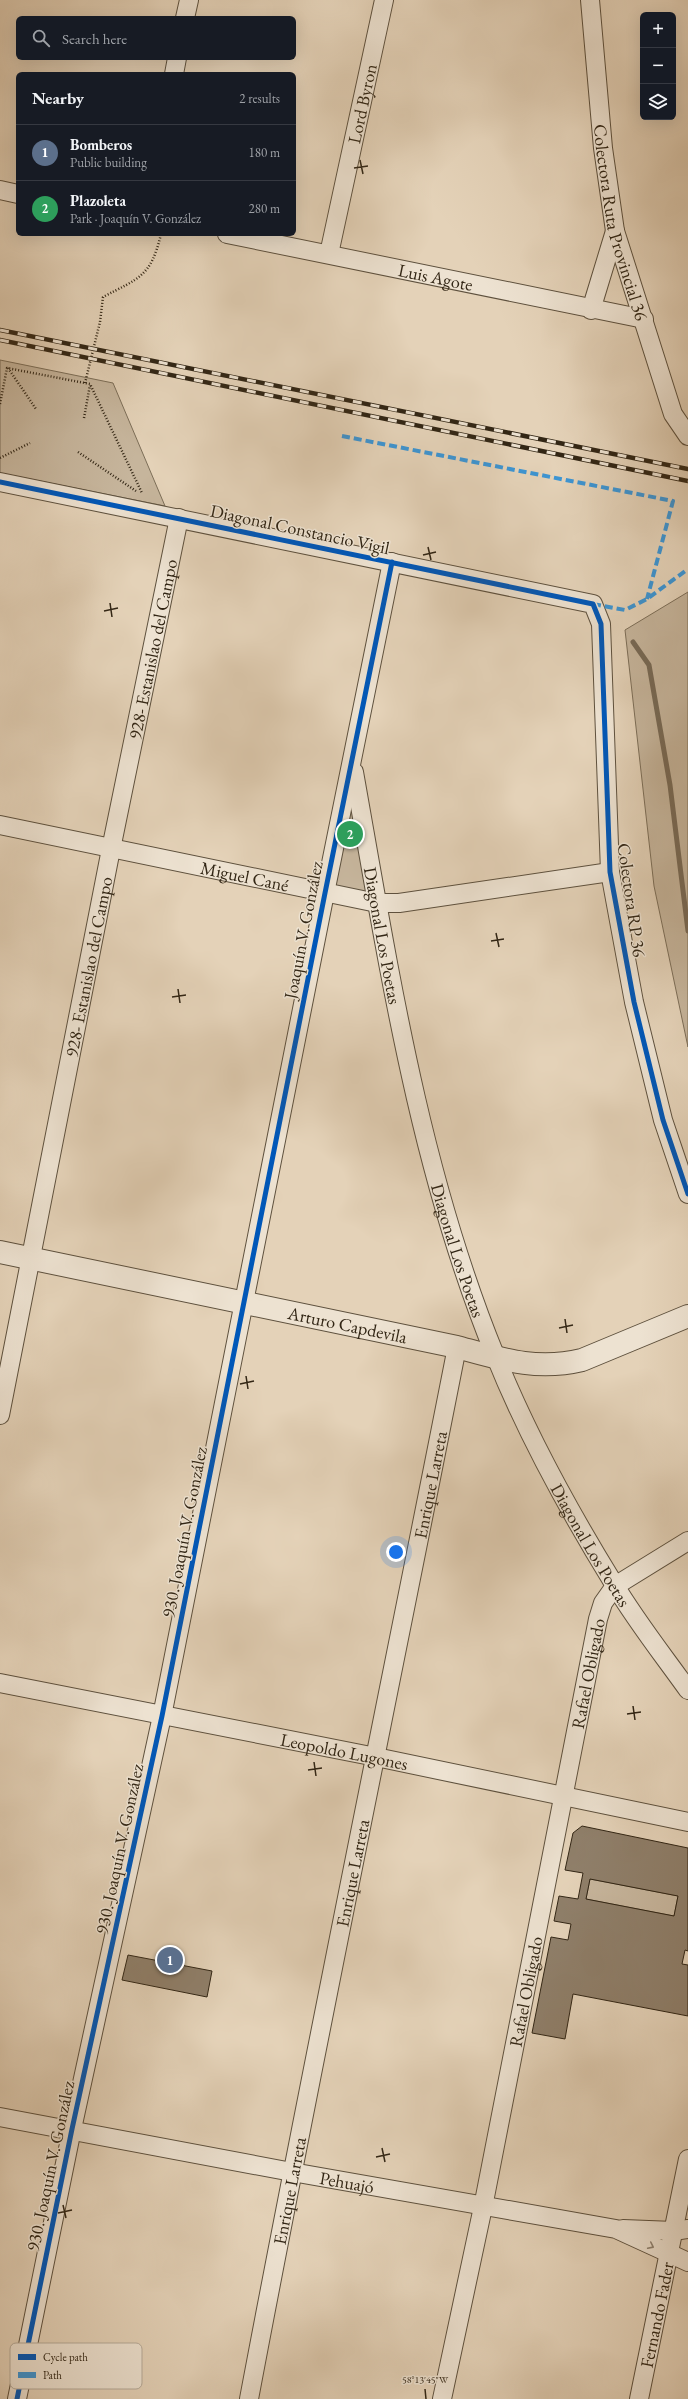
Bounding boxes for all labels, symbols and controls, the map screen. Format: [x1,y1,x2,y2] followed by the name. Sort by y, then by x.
[640,12,676,120] map controls
[640,12,676,48] button: +
[16,16,296,60] search box
[30,27,52,49] icon: search
[62,29,127,48] text: Search here
[640,48,676,84] button: −
[342,61,382,146] street label: Lord Byron
[640,84,676,120] button: layers
[32,87,84,109] text: Nearby
[239,90,280,107] text: 2 results
[589,123,654,323] street label: Colectora Ruta Provincial 36
[70,135,132,154] text: Bomberos
[42,144,48,161] text: 1
[249,144,280,161] text: 180 m
[70,154,147,171] text: Public building
[70,191,126,210] text: Plazoleta
[42,200,48,217] text: 2
[249,200,280,217] text: 280 m
[70,210,201,227] text: Park · Joaquín V. González
[396,258,475,295] street label: Luis Agote
[208,499,392,559] street label: Diagonal Constancio Vigil
[122,557,182,741] street label: 928- Estanislao del Campo
[337,819,363,849] pin: 2
[613,841,651,959] street label: Colectora RP 36
[199,855,291,896] street label: Miguel Cané
[278,859,328,1003] street label: Joaquín V. González
[359,865,407,1006] street label: Diagonal Los Poetas
[59,874,117,1059] street label: 928- Estanislao del Campo
[426,1181,491,1321] street label: Diagonal Los Poetas
[285,1300,410,1348] street label: Arturo Capdevila
[408,1428,452,1541] street label: Enrique Larreta
[156,1444,212,1619] street label: 930. Joaquín V. González
[546,1479,637,1611] street label: Diagonal Los Poetas
[386,1542,406,1562] your location
[565,1616,609,1731] street label: Rafael Obligado
[279,1727,410,1775] street label: Leopoldo Lugones
[90,1762,148,1936] street label: 930. Joaquín V. González
[330,1816,374,1929] street label: Enrique Larreta
[503,1934,547,2049] street label: Rafael Obligado
[157,1945,183,1975] pin: 1
[21,2079,79,2253] street label: 930. Joaquín V. González
[267,2134,311,2247] street label: Enrique Larreta
[318,2166,376,2198] street label: Pehuajó
[647,2241,654,2249] one-way arrow
[634,2260,678,2370] street label: Fernando Fader
[10,2343,142,2389] legend
[43,2350,88,2364] text: Cycle path
[43,2368,62,2382] text: Path
[402,2373,449,2386] text: 58°13'45"W

